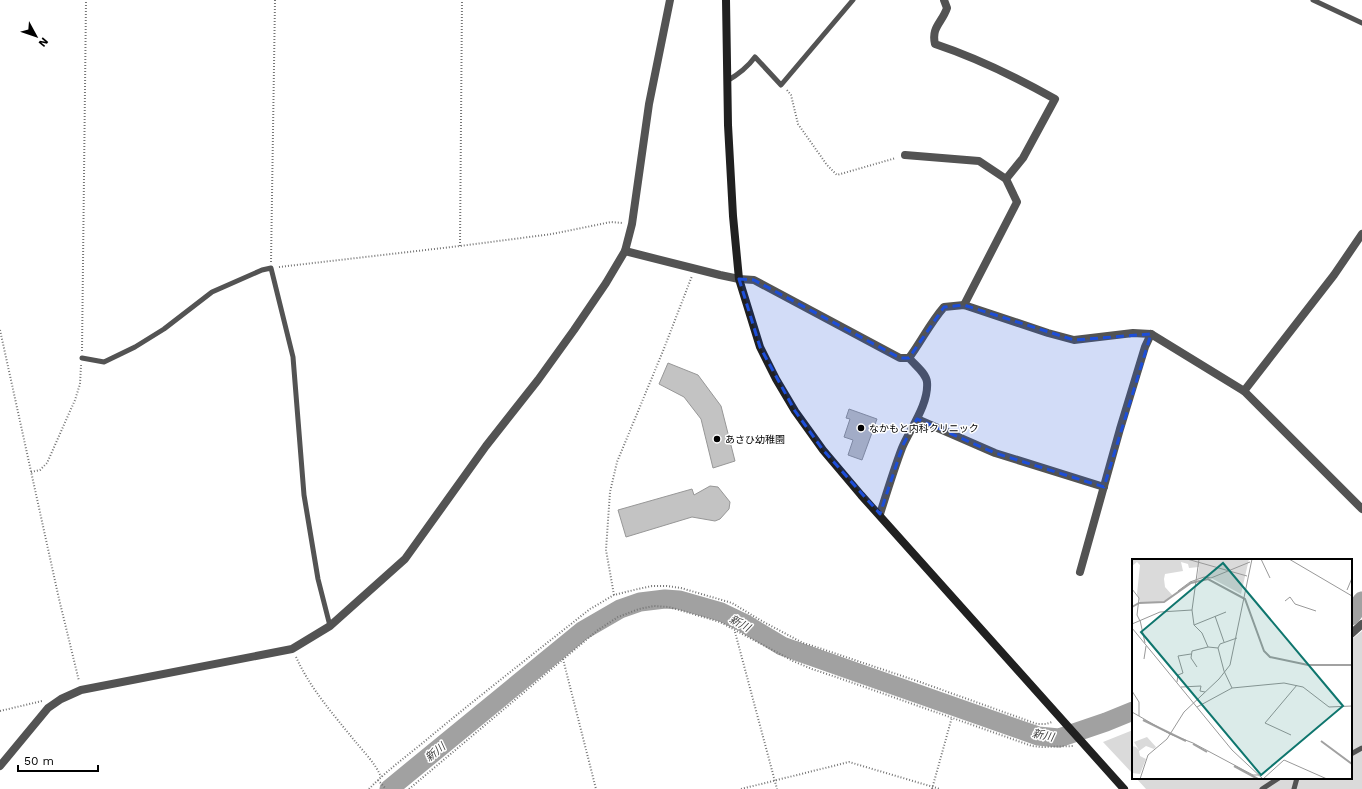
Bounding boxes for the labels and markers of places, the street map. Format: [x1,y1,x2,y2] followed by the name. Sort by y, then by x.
[856,423,866,433] marker: なかもと内科クリニック
[869,423,979,434] place label: なかもと内科クリニック
[712,434,722,444] marker: あさひ幼稚園
[725,434,785,445] place label: あさひ幼稚園

